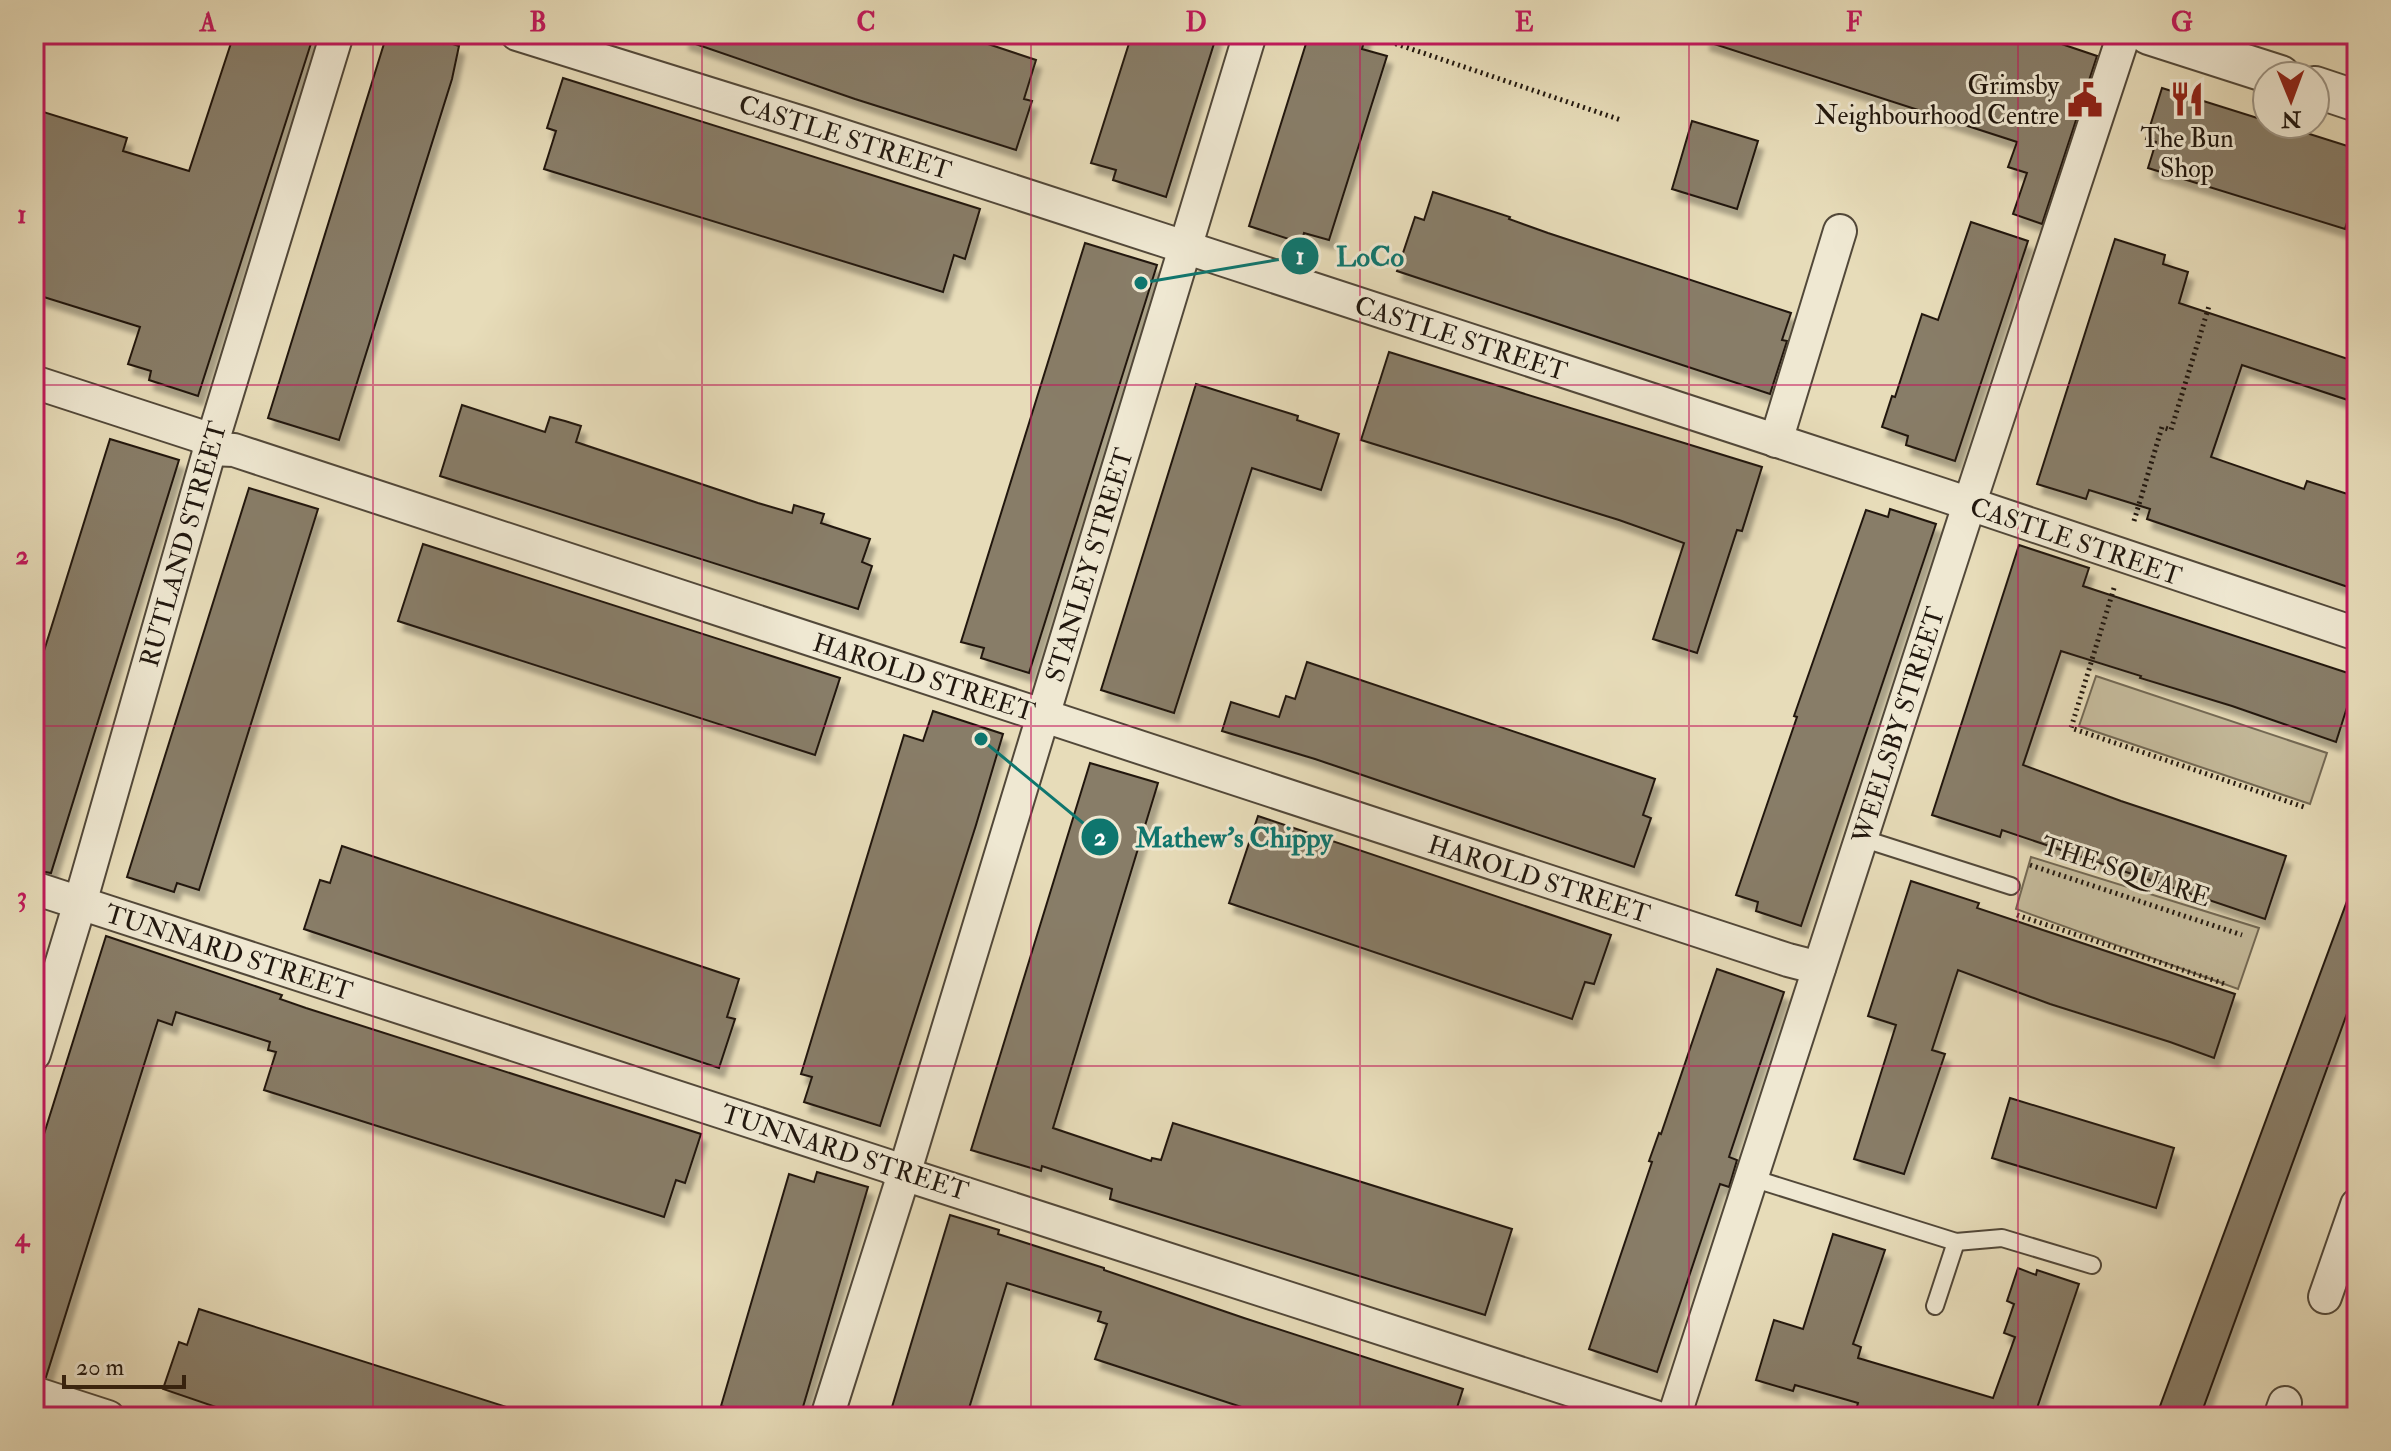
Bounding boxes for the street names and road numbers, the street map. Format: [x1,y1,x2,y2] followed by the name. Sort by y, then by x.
[734,89,955,187] street label: CASTLE STREET
[1350,290,1571,388] street label: CASTLE STREET
[134,418,234,671] street label: RUTLAND STREET
[1039,445,1141,686] street label: STANLEY STREET
[1966,491,2186,593] street label: CASTLE STREET
[1845,603,1952,848] street label: WEELSBY STREET
[809,627,1039,729] street label: HAROLD STREET
[1424,829,1654,931] street label: HAROLD STREET
[2037,830,2214,914] street label: THE SQUARE
[101,898,356,1008] street label: TUNNARD STREET
[717,1098,972,1208] street label: TUNNARD STREET

